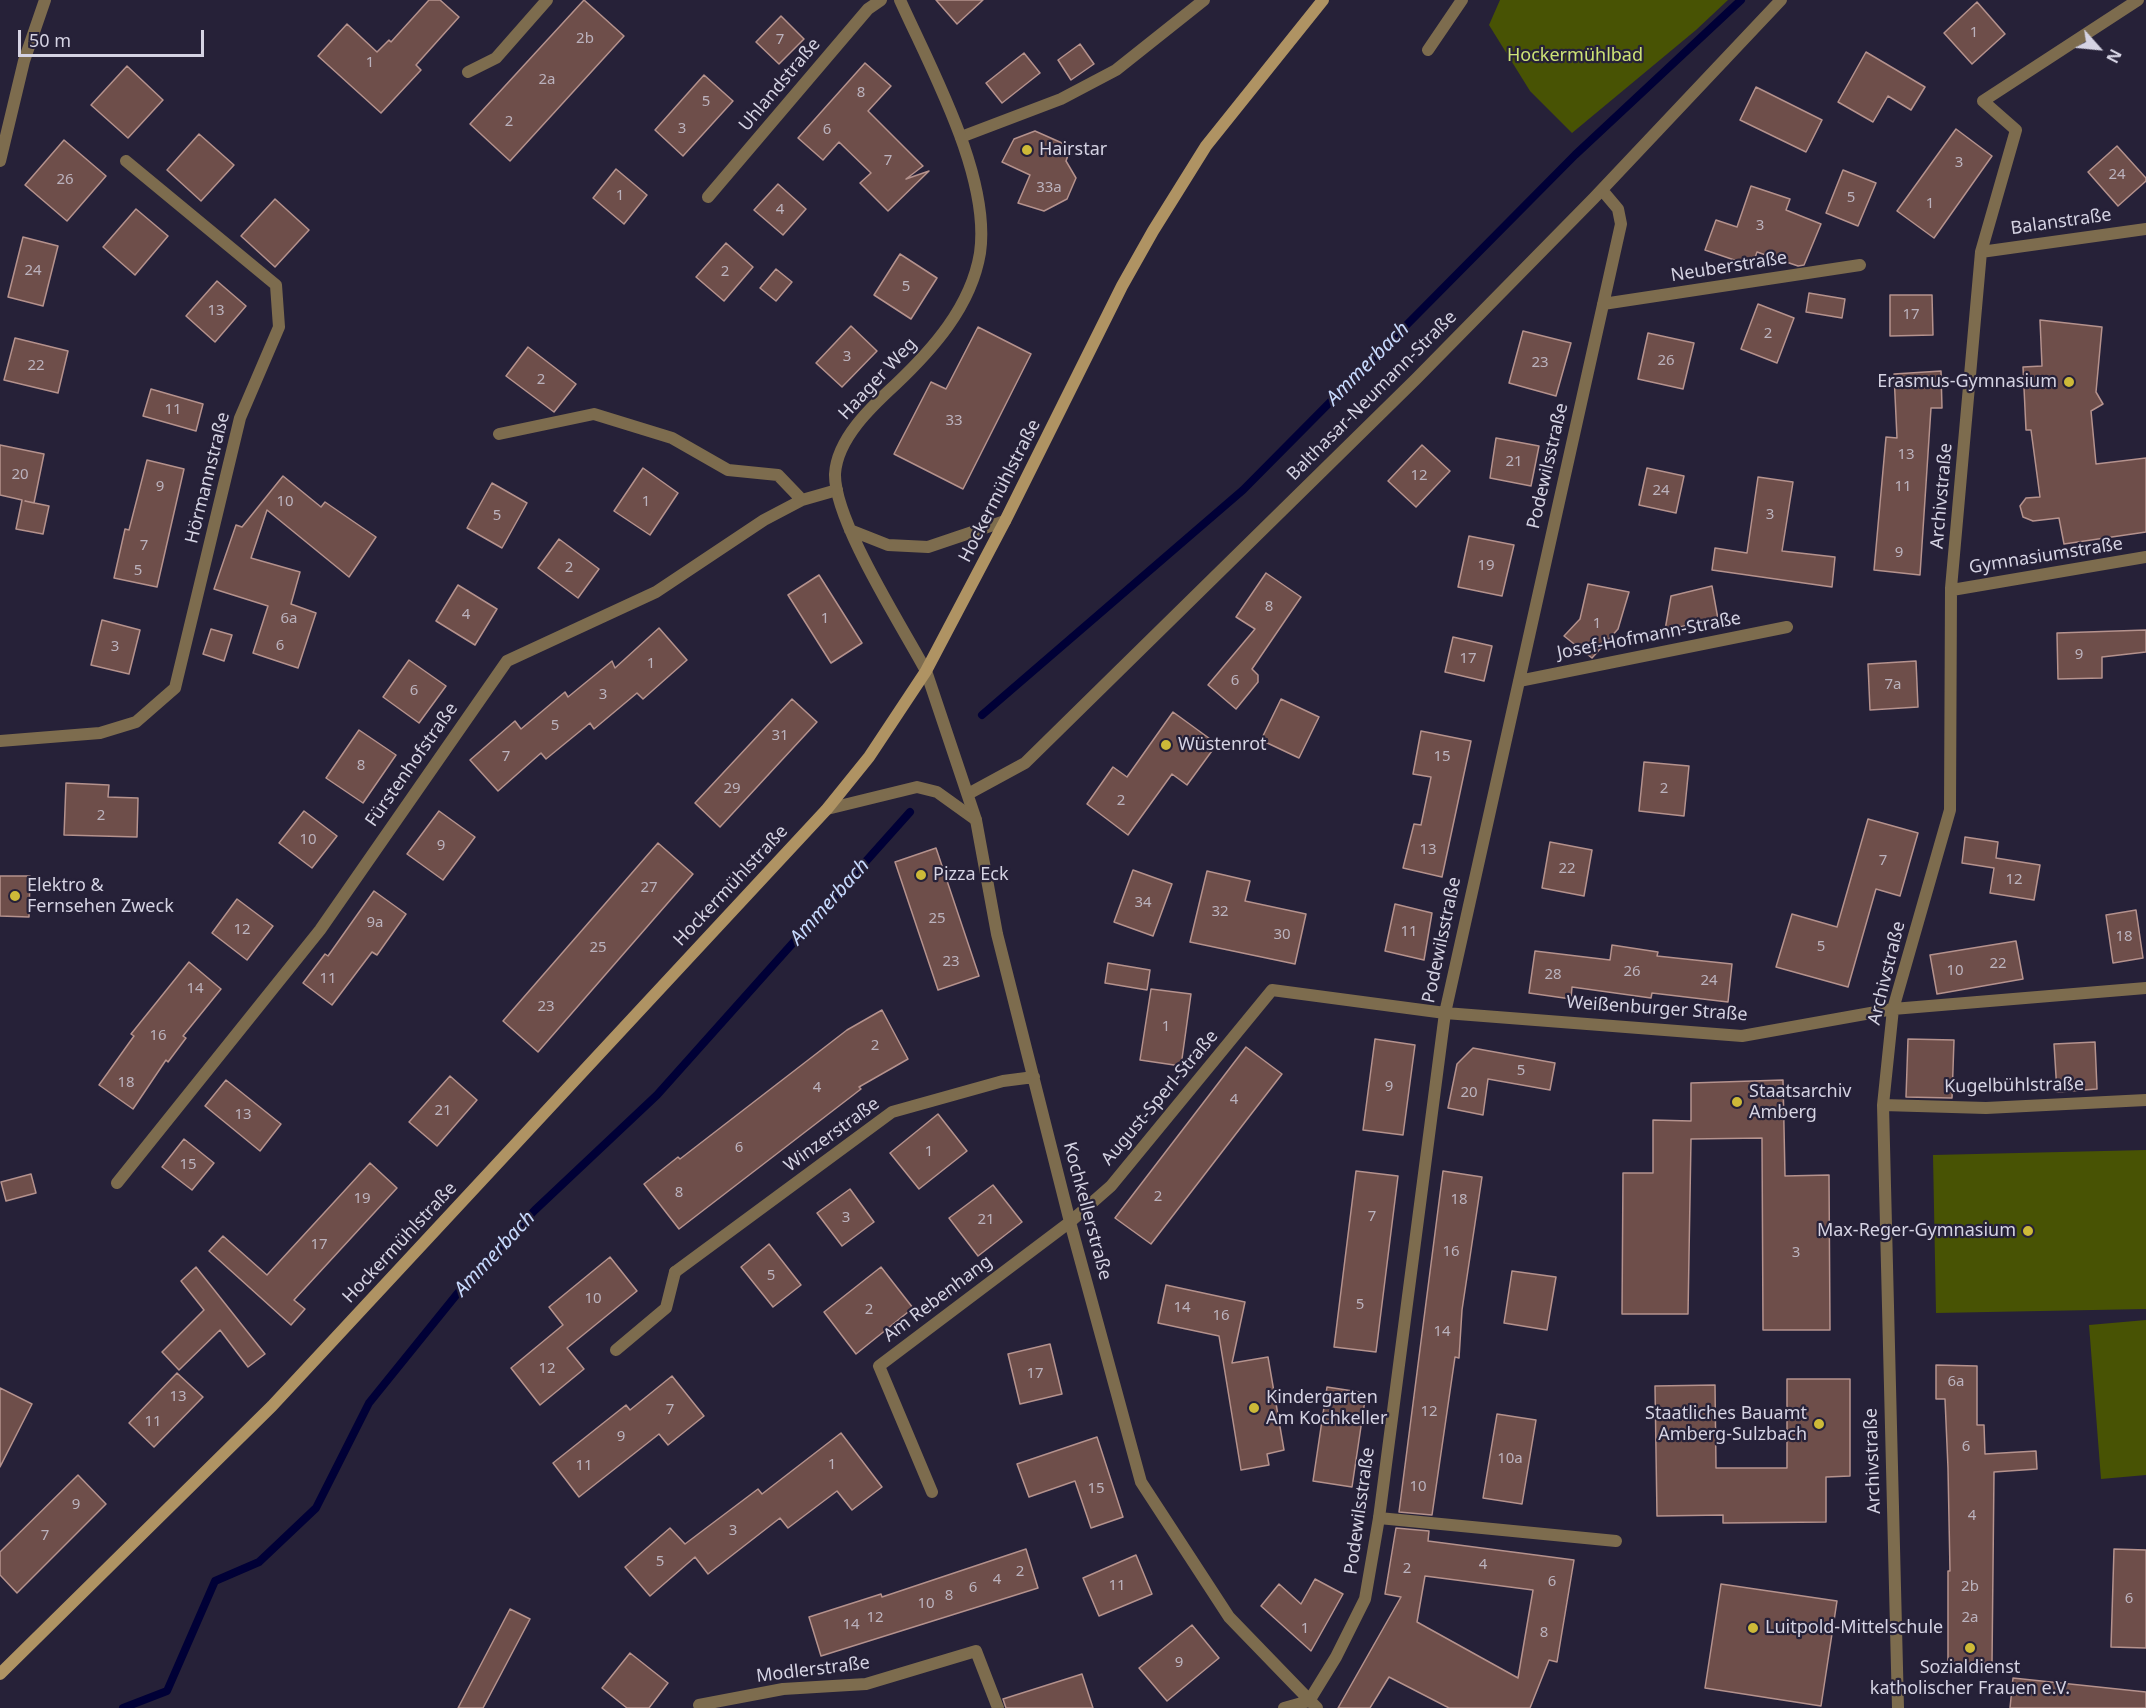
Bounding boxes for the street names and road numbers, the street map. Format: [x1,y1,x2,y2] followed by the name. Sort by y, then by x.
[735,34,825,136] street label: Uhlandstraße
[2009,204,2113,240] street label: Balanstraße
[1669,247,1789,287] street label: Neuberstraße
[1283,307,1461,485] street label: Balthasar-Neumann-Straße
[834,333,922,425] street label: Haager Weg
[1523,401,1573,531] street label: Podewilsstraße
[181,410,235,546] street label: Hörmannstraße
[955,416,1045,566] street label: Hockermühlstraße
[1927,442,1957,550] street label: Archivstraße
[1968,533,2124,579] street label: Gymnasiumstraße
[1555,608,1743,664] street label: Josef-Hofmann-Straße
[361,699,463,831] street label: Fürstenhofstraße
[669,821,793,951] street label: Hockermühlstraße
[1418,875,1466,1005] street label: Podewilsstraße
[1864,919,1910,1027] street label: Archivstraße
[1566,992,1748,1026] street label: Weißenburger Straße
[1097,1026,1223,1170] street label: August-Sperl-Straße
[1944,1074,2084,1098] street label: Kugelbühlstraße
[780,1093,884,1177] street label: Winzerstraße
[1058,1140,1116,1282] street label: Kochkellerstraße
[338,1178,462,1308] street label: Hockermühlstraße
[880,1251,996,1347] street label: Am Rebenhang
[1860,1408,1886,1514] street label: Archivstraße
[1340,1446,1380,1576] street label: Podewilsstraße
[755,1652,871,1688] street label: Modlerstraße

